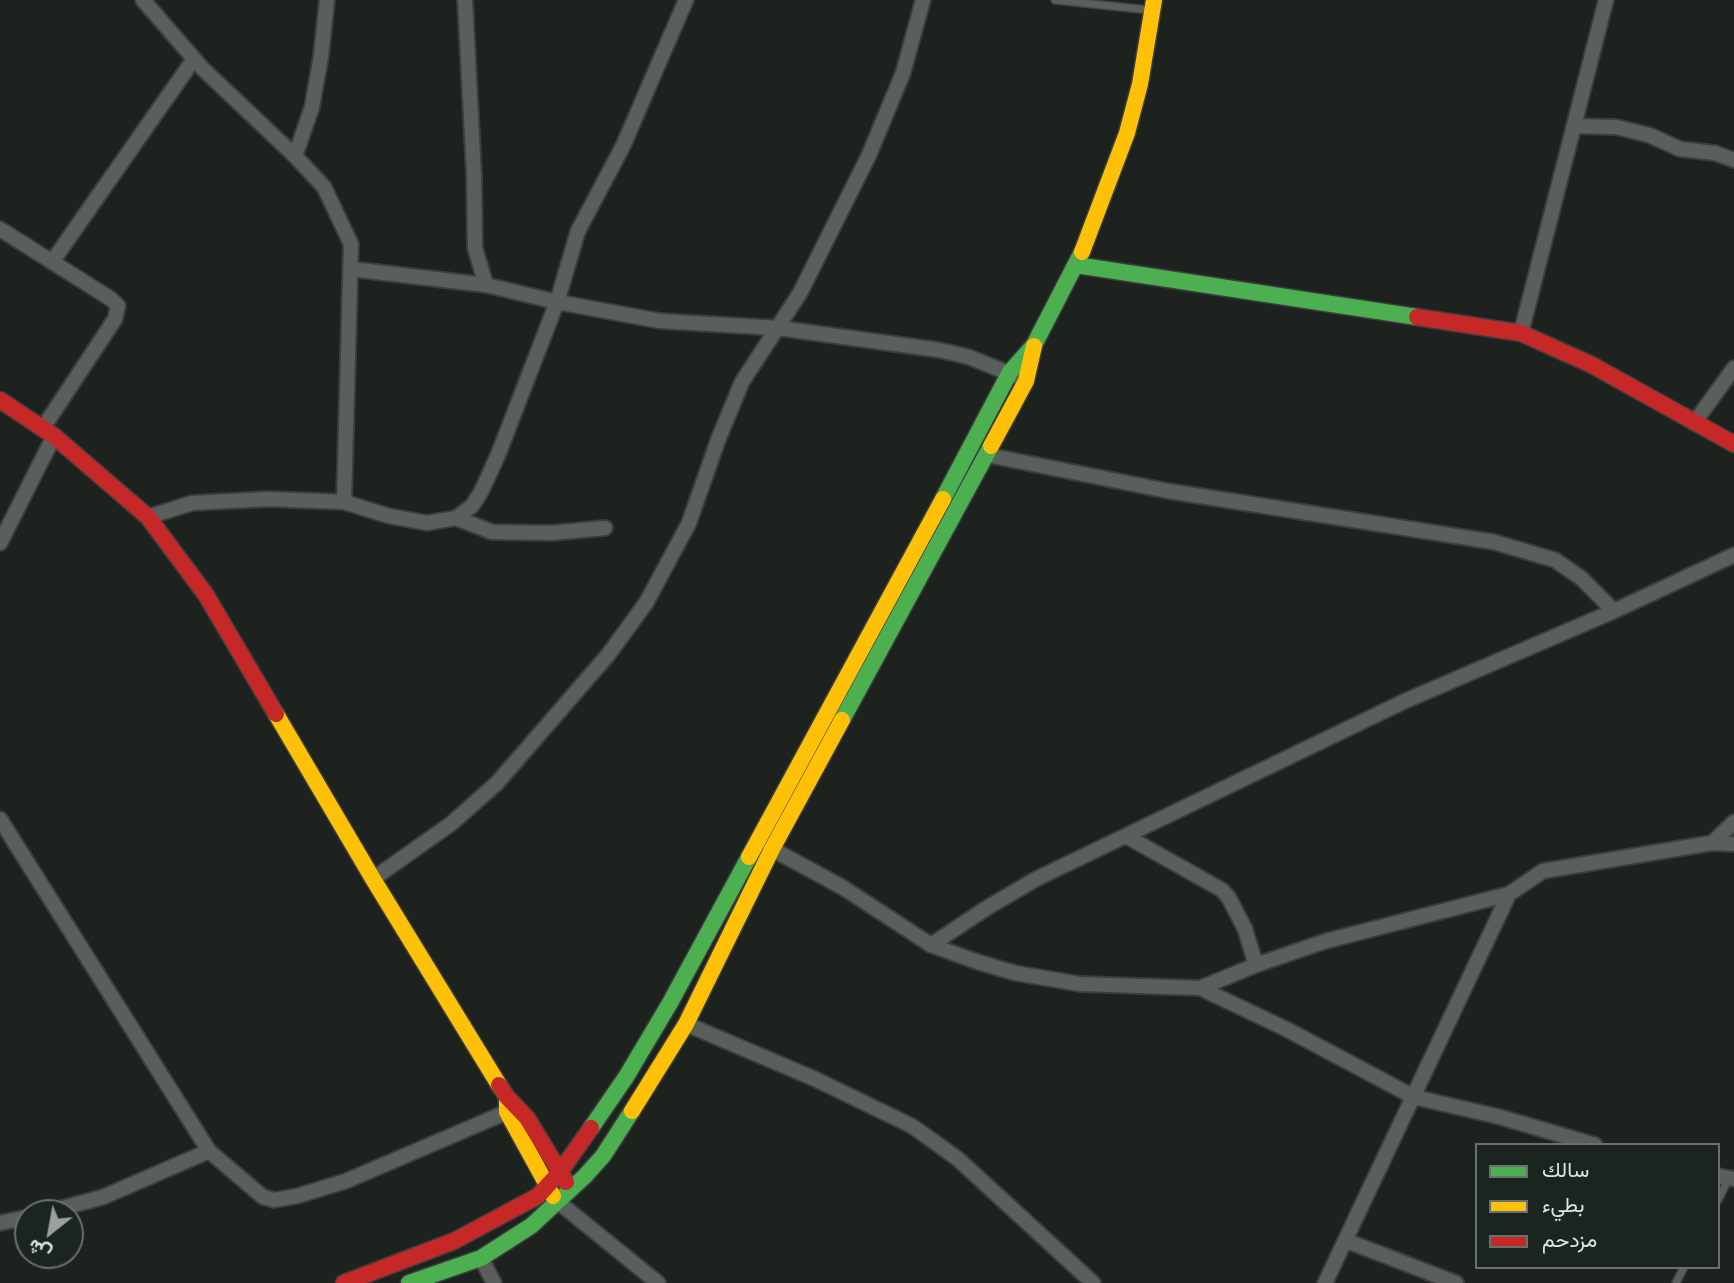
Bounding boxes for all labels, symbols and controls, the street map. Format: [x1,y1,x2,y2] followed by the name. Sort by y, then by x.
[1475,1143,1720,1269] legend
[1542,1155,1589,1183] text: سالك
[1542,1190,1585,1218] text: بطيء
[14,1199,84,1269] north arrow
[1542,1225,1597,1253] text: مزدحم
[23,1234,55,1266] text: ش

